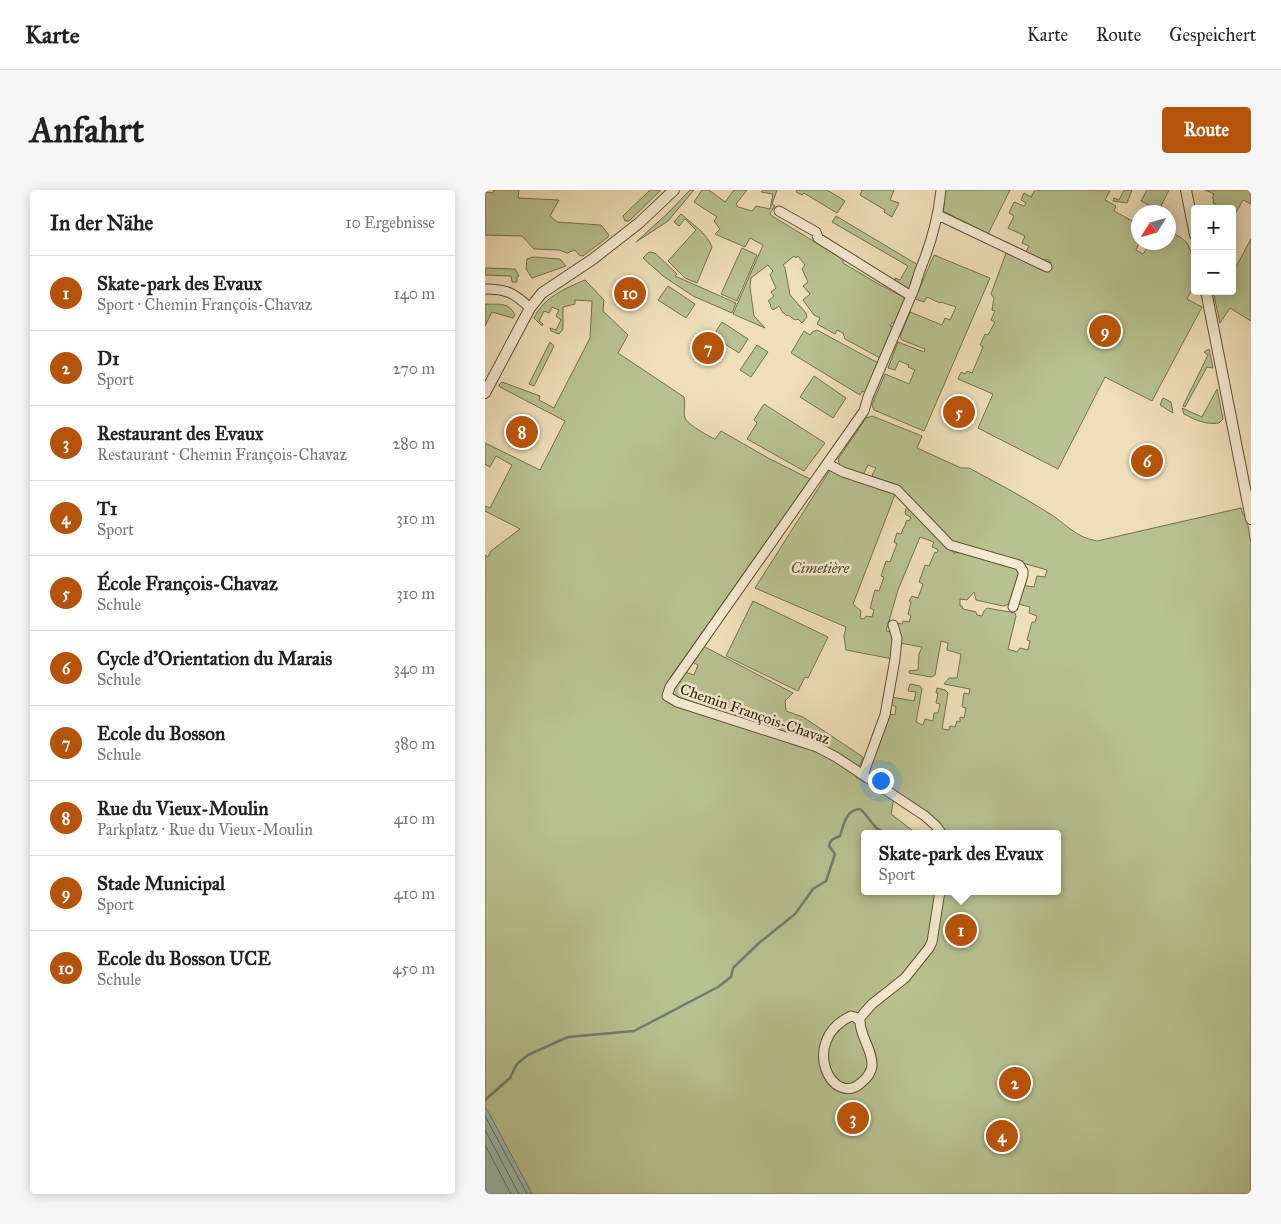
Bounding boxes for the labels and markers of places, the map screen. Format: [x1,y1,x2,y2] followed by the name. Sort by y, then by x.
[614,274,646,312] pin: 10
[1089,312,1121,350] pin: 9
[692,329,724,367] pin: 7
[943,393,975,431] pin: 5
[506,413,538,451] pin: 8
[1131,442,1163,480] pin: 6
[945,911,977,949] pin: 1
[999,1064,1031,1102] pin: 2
[837,1099,869,1137] pin: 3
[986,1117,1018,1155] pin: 4

